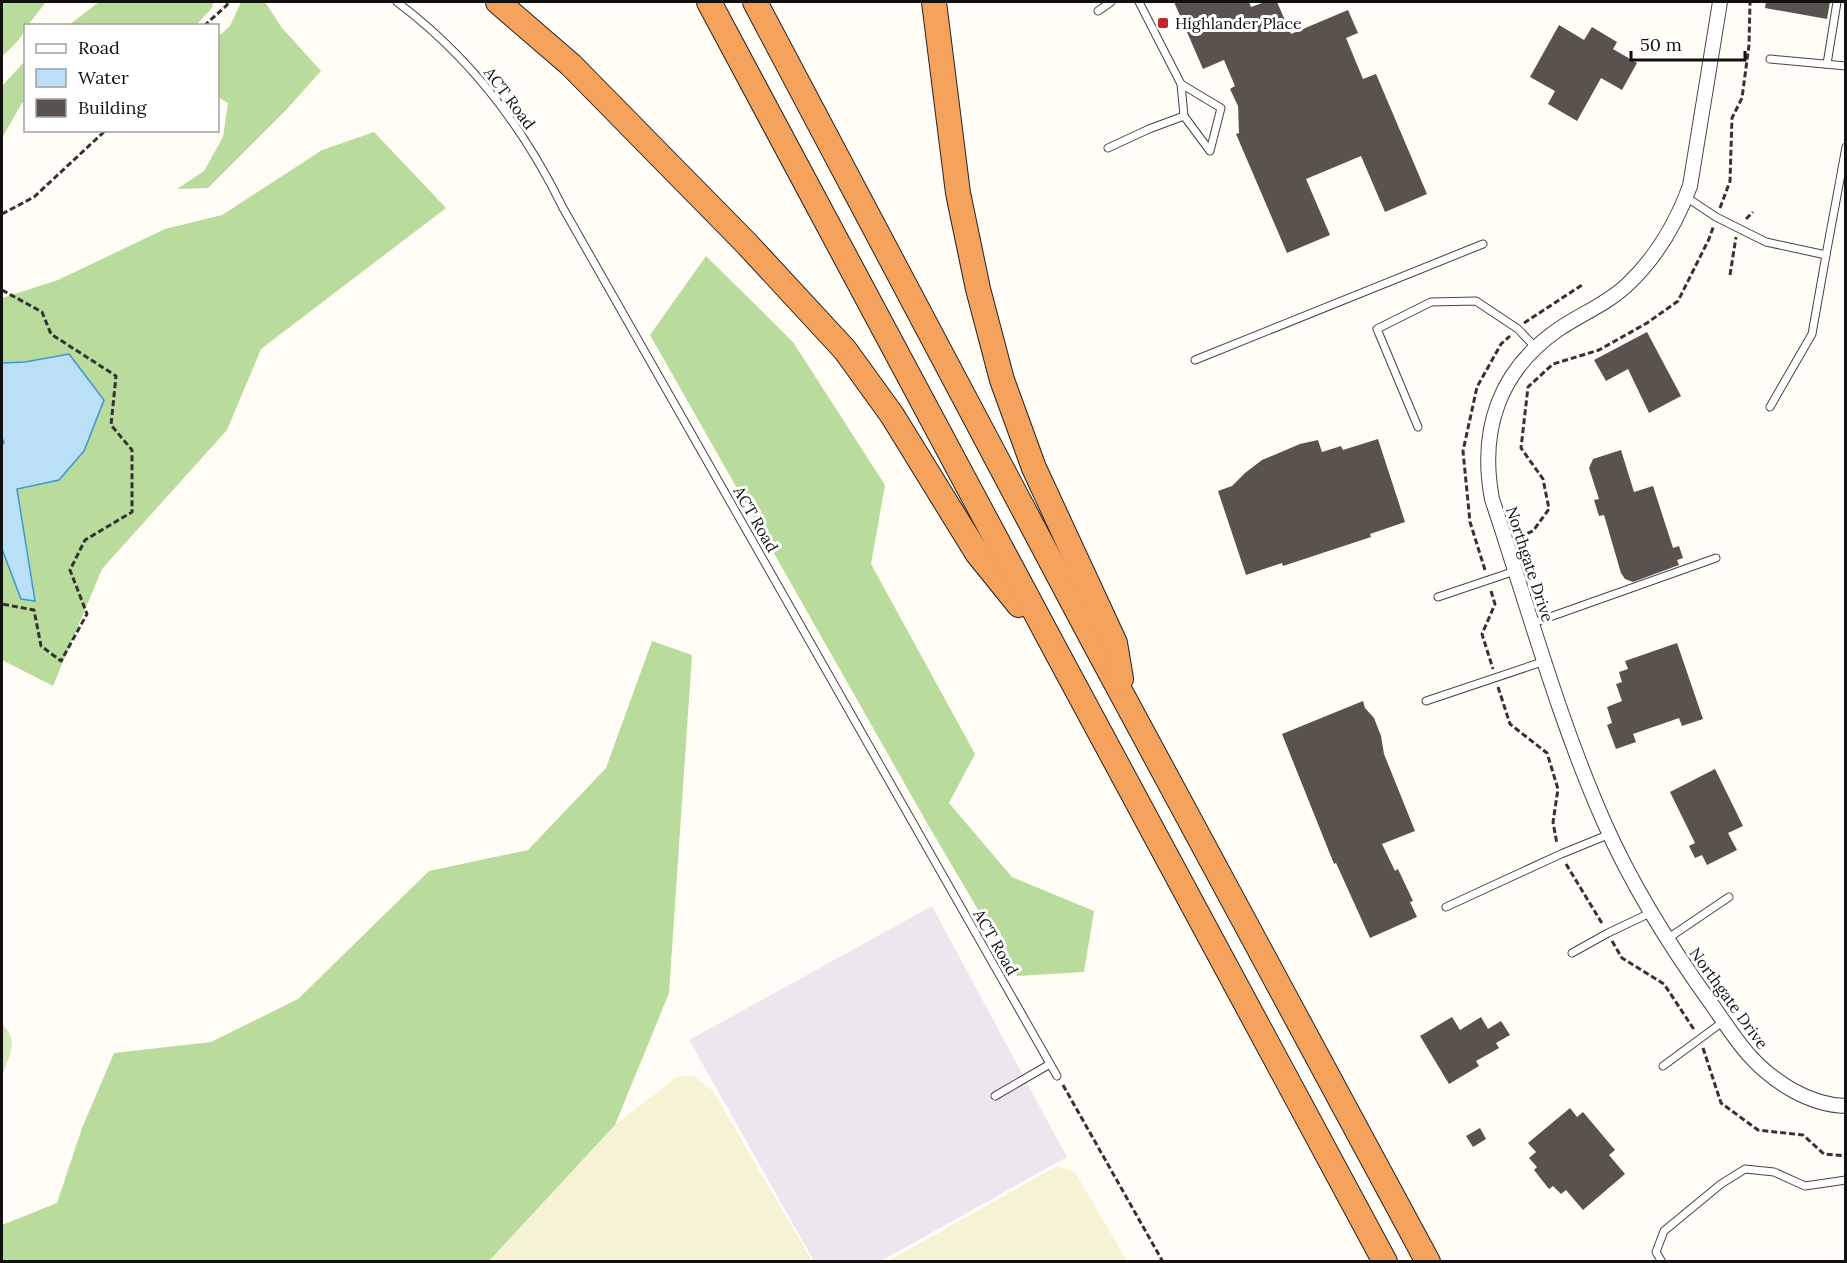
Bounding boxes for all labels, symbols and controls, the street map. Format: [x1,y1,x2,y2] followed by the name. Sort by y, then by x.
[1175,13,1302,33] place label: Highlander Place
[1156,16,1170,30] marker: Highlander Place
[24,24,219,132] legend
[1631,24,1745,62] scale bar
[1640,33,1682,56] text: 50 m
[78,36,120,59] text: Road
[480,62,540,133] street label: ACT Road
[78,66,129,89] text: Water
[78,96,148,119] text: Building
[729,482,783,556] street label: ACT Road
[1502,504,1558,625] street label: Northgate Drive
[969,905,1023,979] street label: ACT Road
[1686,943,1773,1053] street label: Northgate Drive

